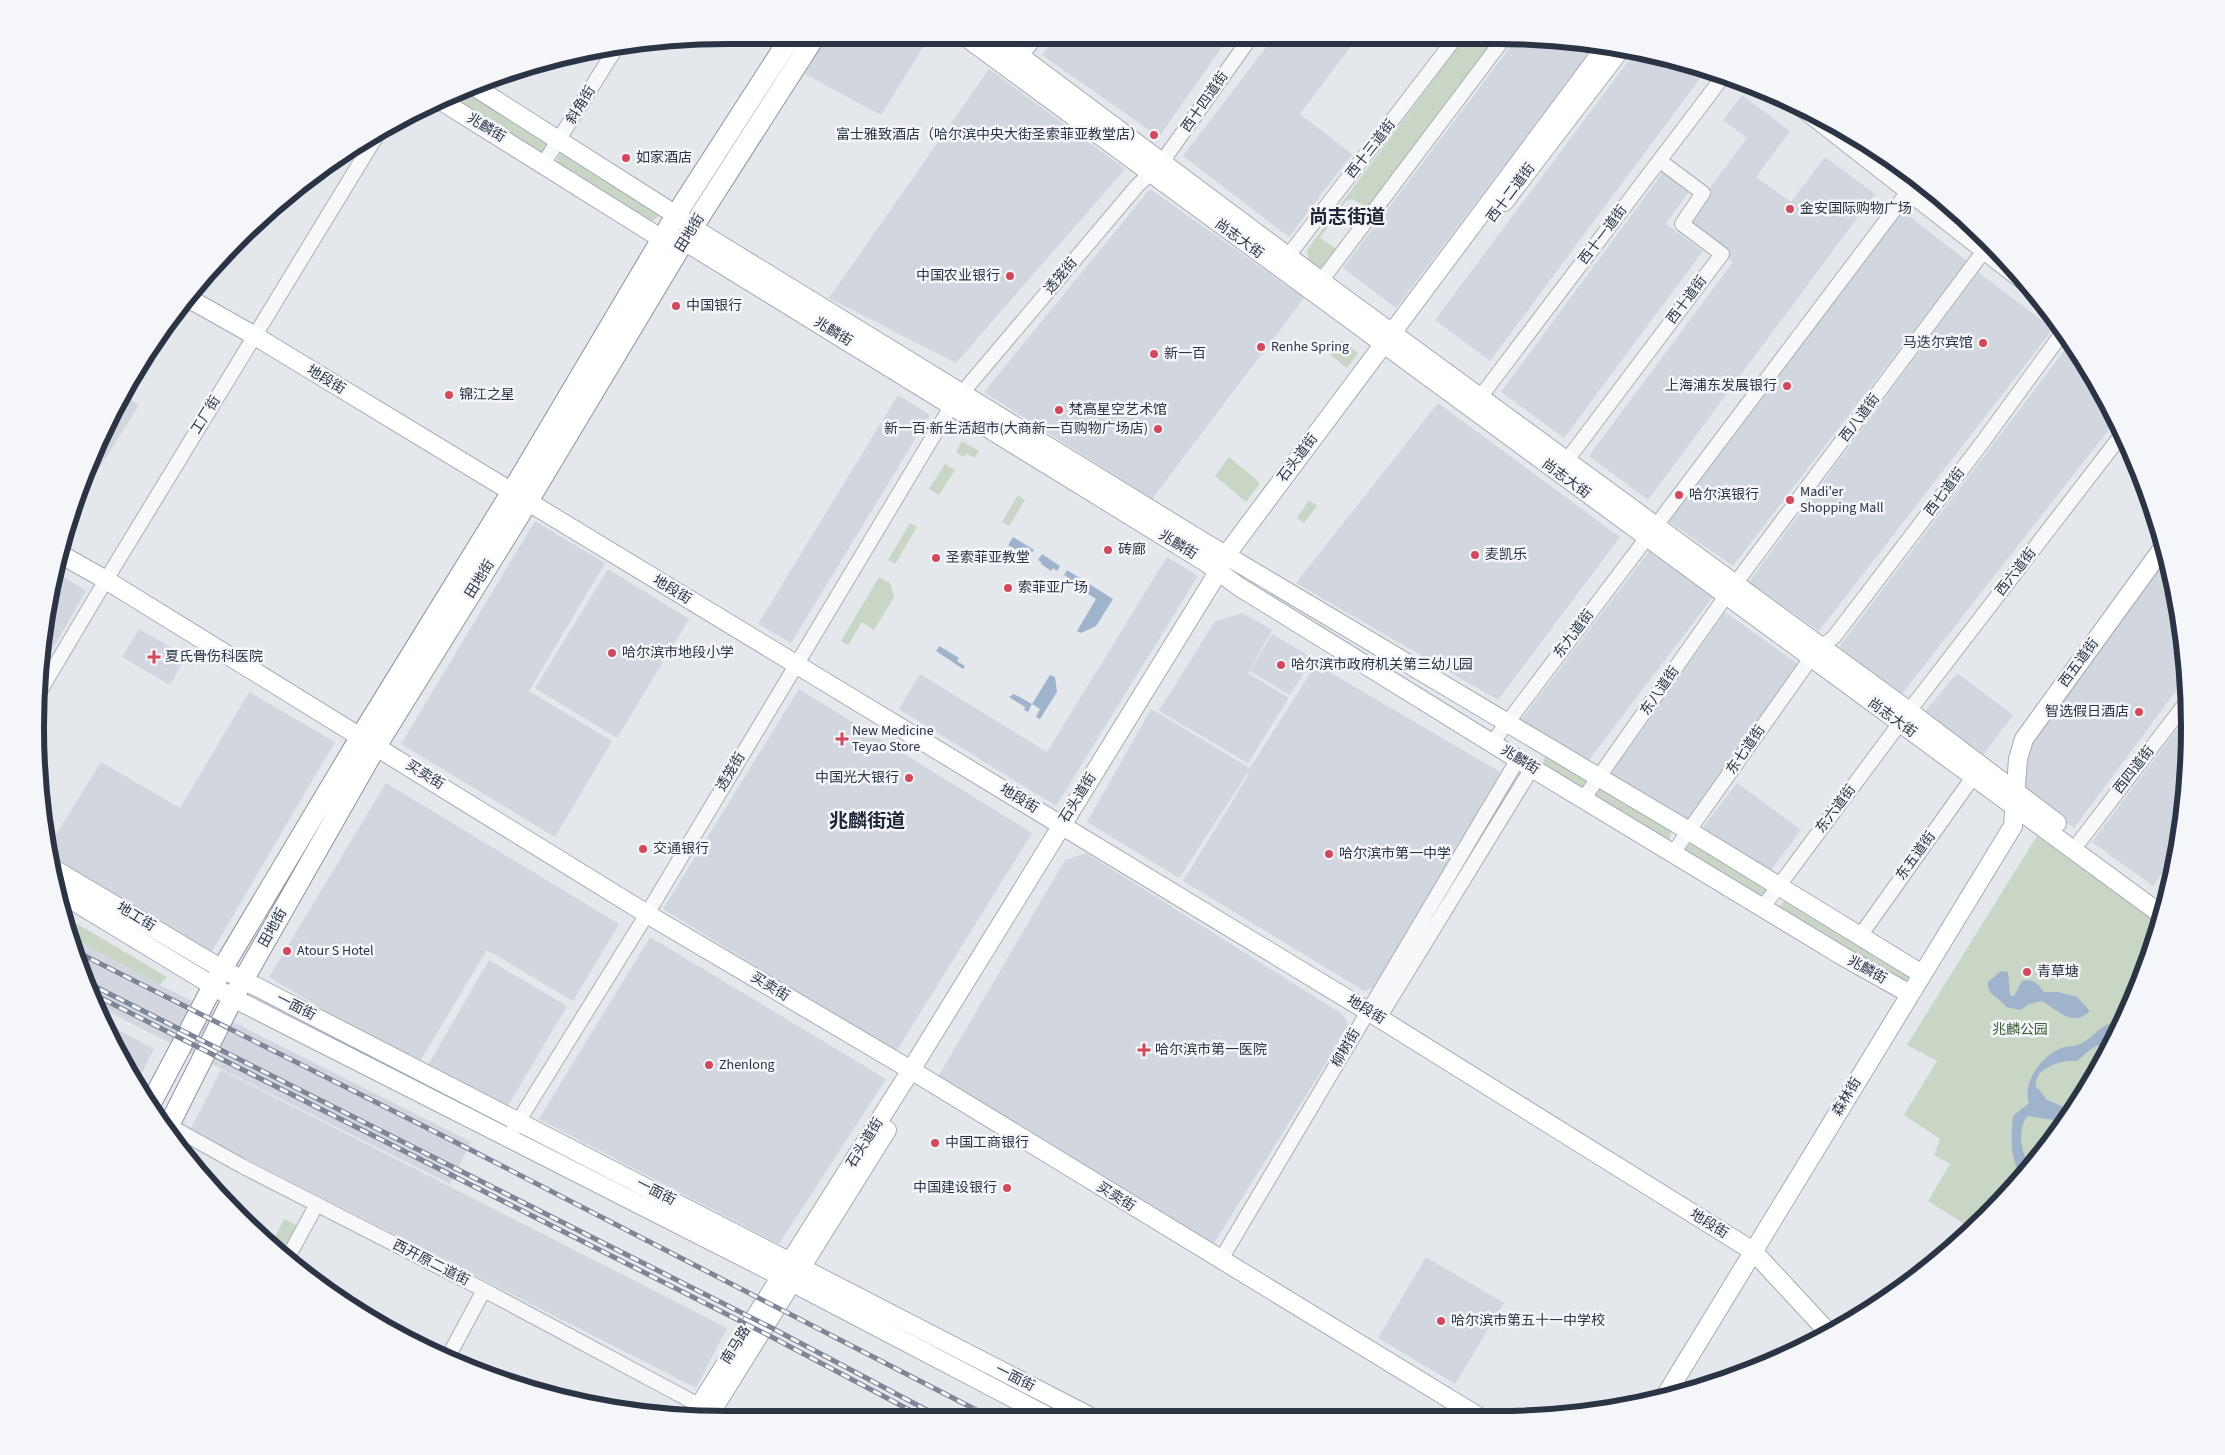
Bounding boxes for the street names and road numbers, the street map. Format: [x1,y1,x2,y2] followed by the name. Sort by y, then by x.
[1177,68,1233,136] street label: 西十四道街
[561,82,601,128] street label: 斜角街
[463,109,509,147] street label: 兆麟街
[1342,115,1400,183] street label: 西十三道街
[1482,159,1540,227] street label: 西十二道街
[1574,201,1632,269] street label: 西十一道街
[670,210,710,256] street label: 田地街
[1210,214,1268,264] street label: 尚志大街
[1040,253,1082,299] street label: 透笼街
[1662,272,1712,328] street label: 西十道街
[810,313,856,351] street label: 兆麟街
[303,361,349,399] street label: 地段街
[1835,390,1885,446] street label: 西八道街
[186,392,226,438] street label: 工厂街
[1273,430,1323,486] street label: 石头道街
[1537,454,1595,504] street label: 尚志大街
[1920,464,1970,520] street label: 西七道街
[1155,525,1201,565] street label: 兆麟街
[1991,544,2041,600] street label: 西六道街
[460,556,500,602] street label: 田地街
[649,571,695,609] street label: 地段街
[1549,606,1599,662] street label: 东九道街
[2054,634,2104,692] street label: 西五道街
[1636,662,1684,720] street label: 东八道街
[1863,693,1921,743] street label: 尚志大街
[1722,721,1770,779] street label: 东七道街
[1497,740,1543,780] street label: 兆麟街
[2109,742,2159,798] street label: 西四道街
[712,749,750,795] street label: 透笼街
[402,755,448,795] street label: 买卖街
[1055,769,1101,827] street label: 石头道街
[996,780,1042,818] street label: 地段街
[1811,781,1861,837] street label: 东六道街
[1891,827,1941,885] street label: 东五道街
[113,898,159,936] street label: 地工街
[254,905,292,951] street label: 田地街
[1844,951,1890,989] street label: 兆麟街
[747,968,793,1006] street label: 买卖街
[273,989,319,1025] street label: 一面街
[1343,991,1389,1029] street label: 地段街
[1327,1025,1365,1071] street label: 柳树街
[1828,1074,1866,1120] street label: 森林街
[842,1114,888,1172] street label: 石头道街
[633,1174,679,1210] street label: 一面街
[1093,1177,1139,1217] street label: 买卖街
[1686,1204,1732,1244] street label: 地段街
[389,1235,473,1291] street label: 西开原二道街
[716,1322,756,1368] street label: 南马路
[992,1360,1038,1396] street label: 一面街

